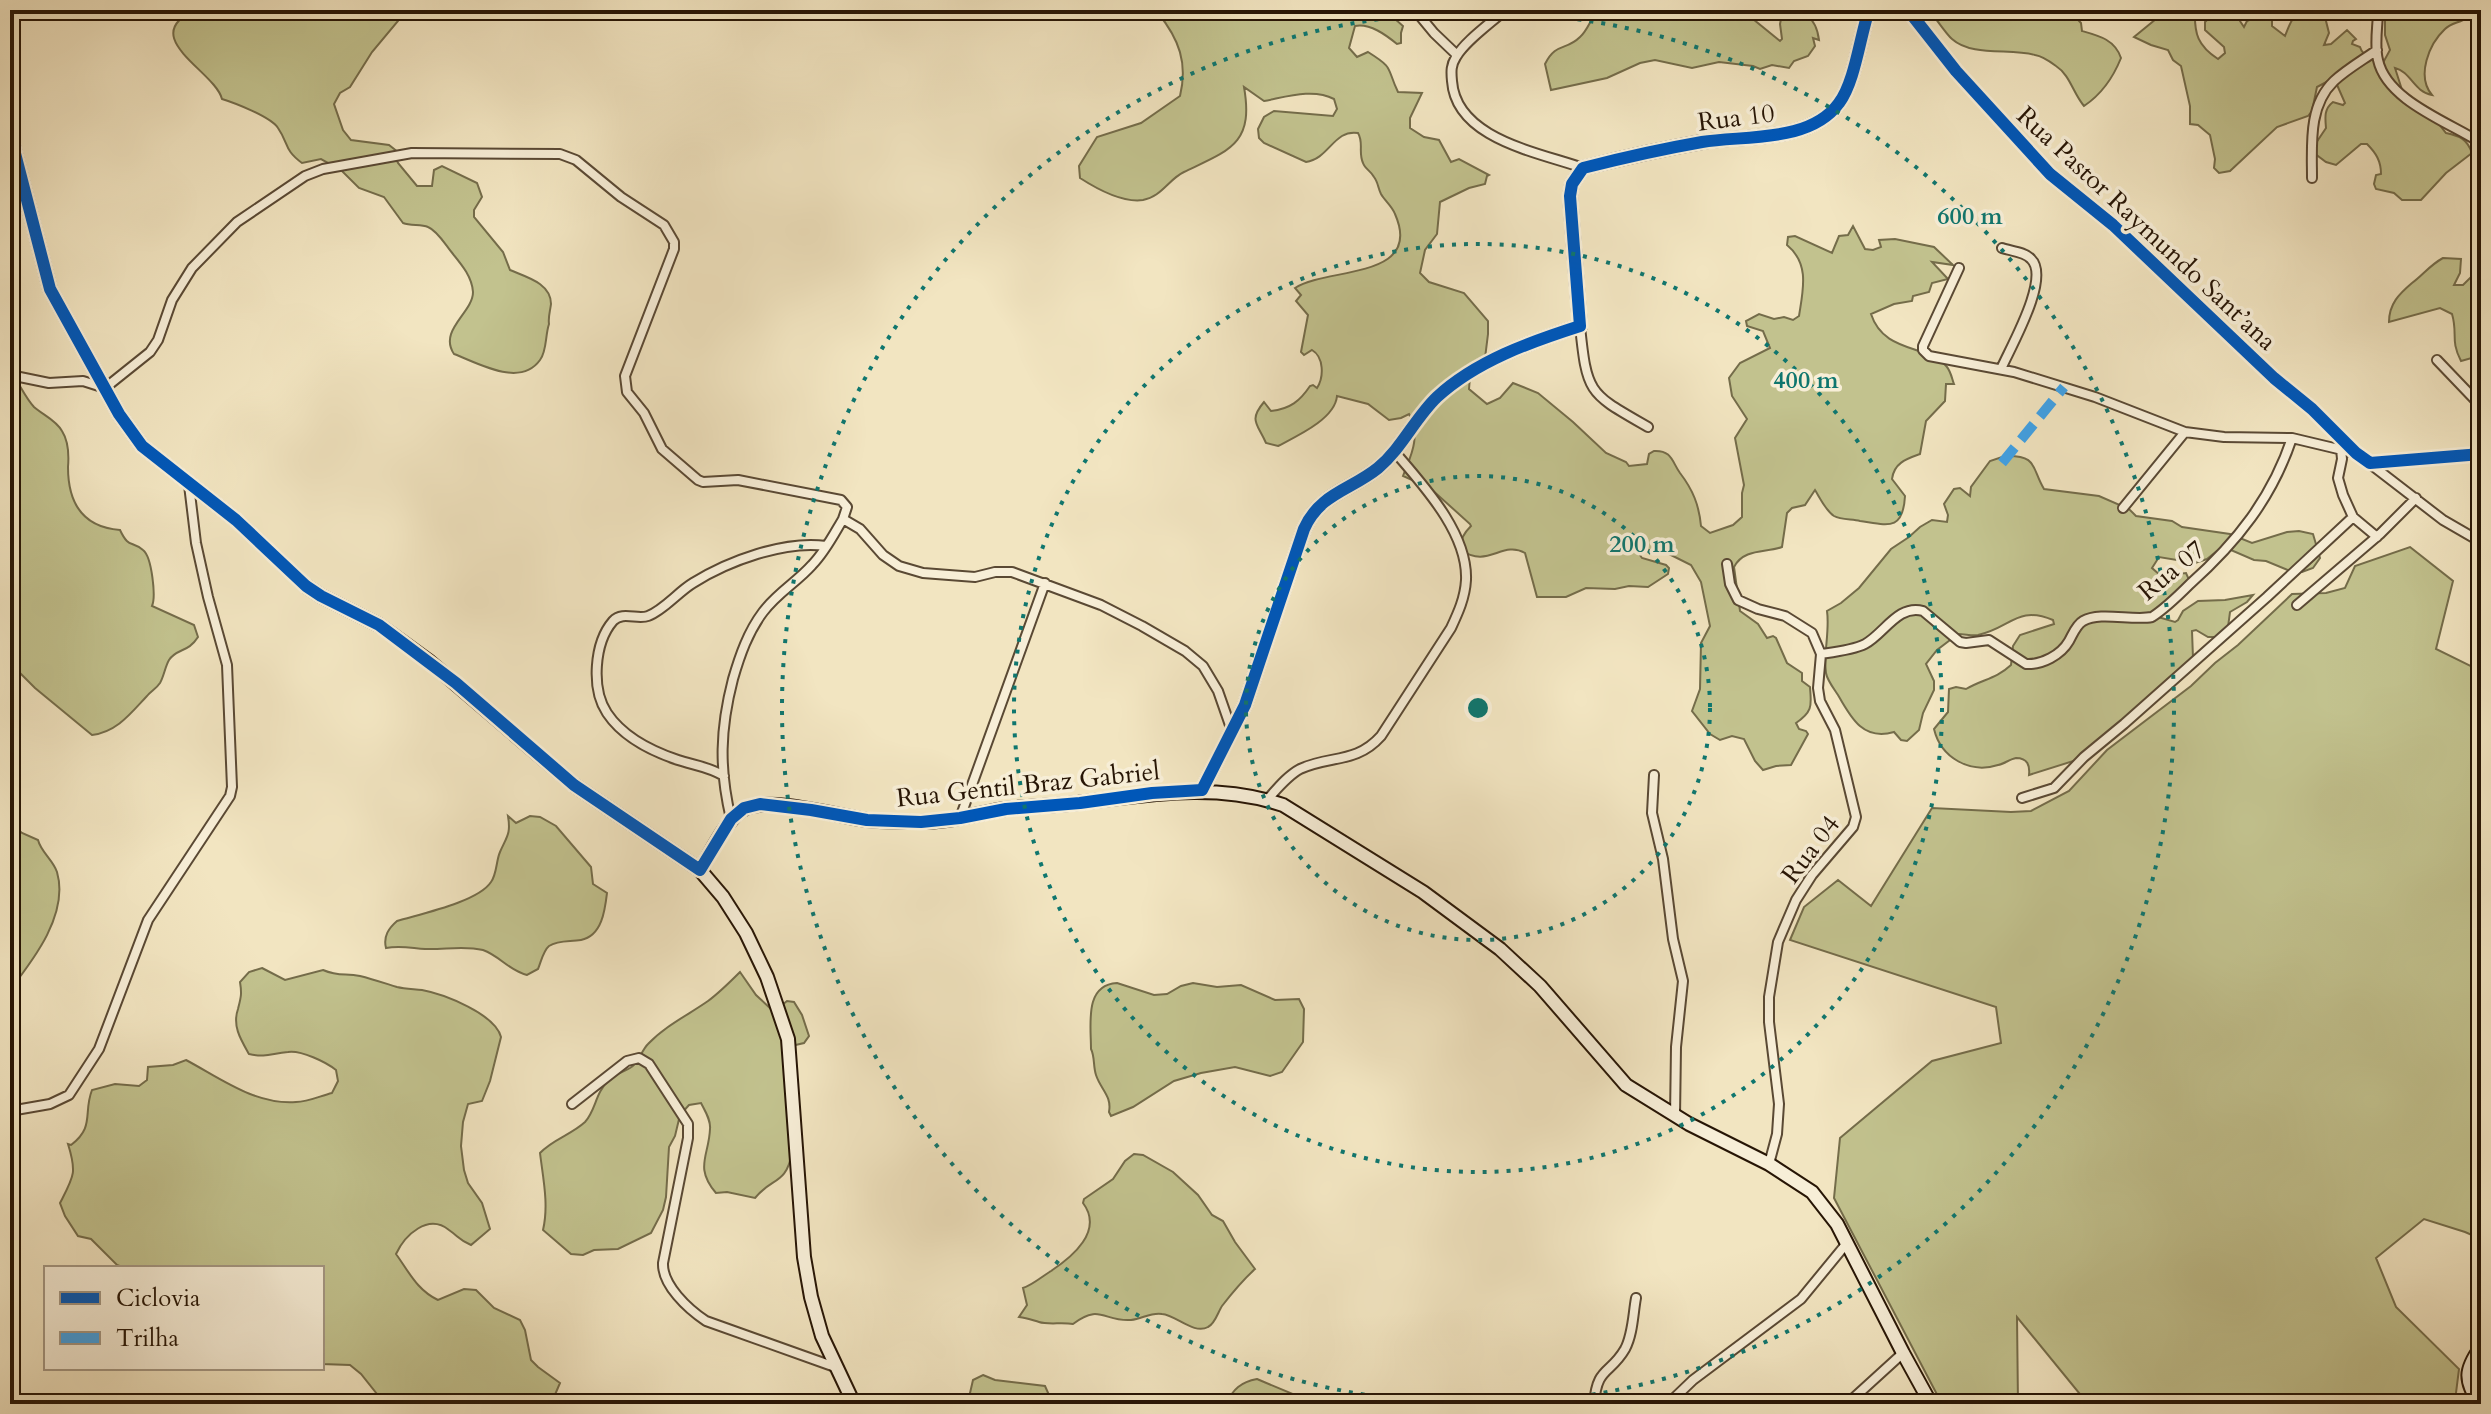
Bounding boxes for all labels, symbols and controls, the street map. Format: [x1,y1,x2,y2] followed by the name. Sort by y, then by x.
[1696,95,1776,140] street label: Rua 10
[2009,98,2284,358] street label: Rua Pastor Raymundo Sant’ana
[1937,200,2004,233] text: 600 m
[1773,364,1840,397] text: 400 m
[1609,528,1676,561] text: 200 m
[2131,532,2212,609] street label: Rua 07
[1464,694,1492,722] centre of rings
[895,753,1162,816] street label: Rua Gentil Braz Gabriel
[1773,808,1848,891] street label: Rua 04
[44,1266,324,1370] legend
[116,1282,201,1315] text: Ciclovia
[116,1322,179,1355] text: Trilha

